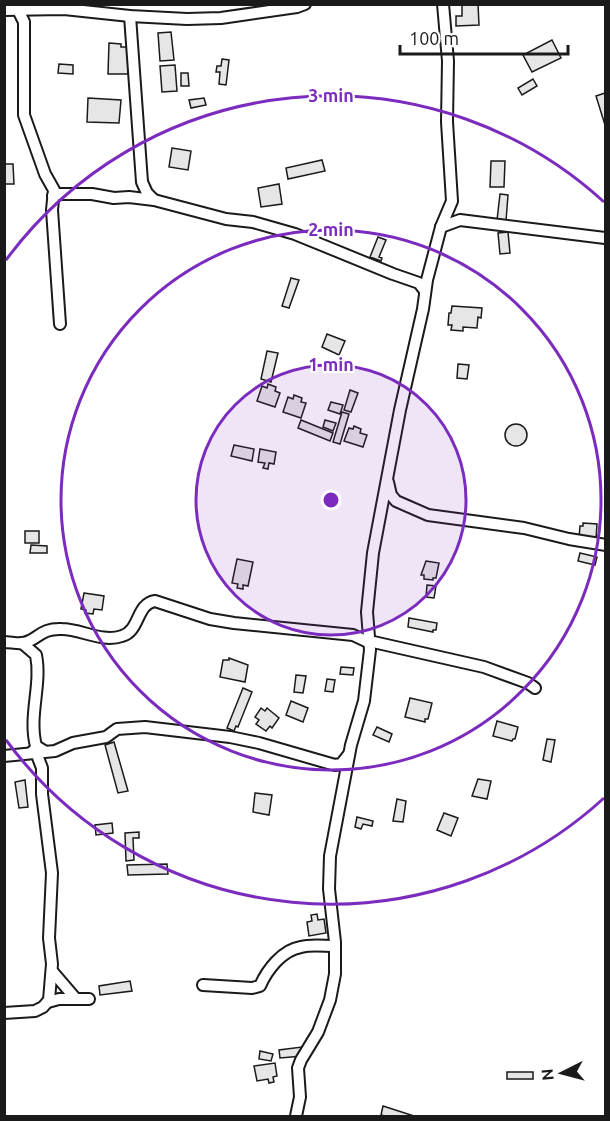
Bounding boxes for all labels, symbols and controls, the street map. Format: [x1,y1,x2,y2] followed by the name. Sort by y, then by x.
[400,18,568,56] scale bar
[409,28,459,48] text: 100 m
[308,85,354,105] text: 3 min
[308,219,354,239] text: 2 min
[308,354,354,374] text: 1 min
[321,490,341,510] centre of rings
[532,1043,592,1103] north arrow
[538,1068,557,1081] text: N

